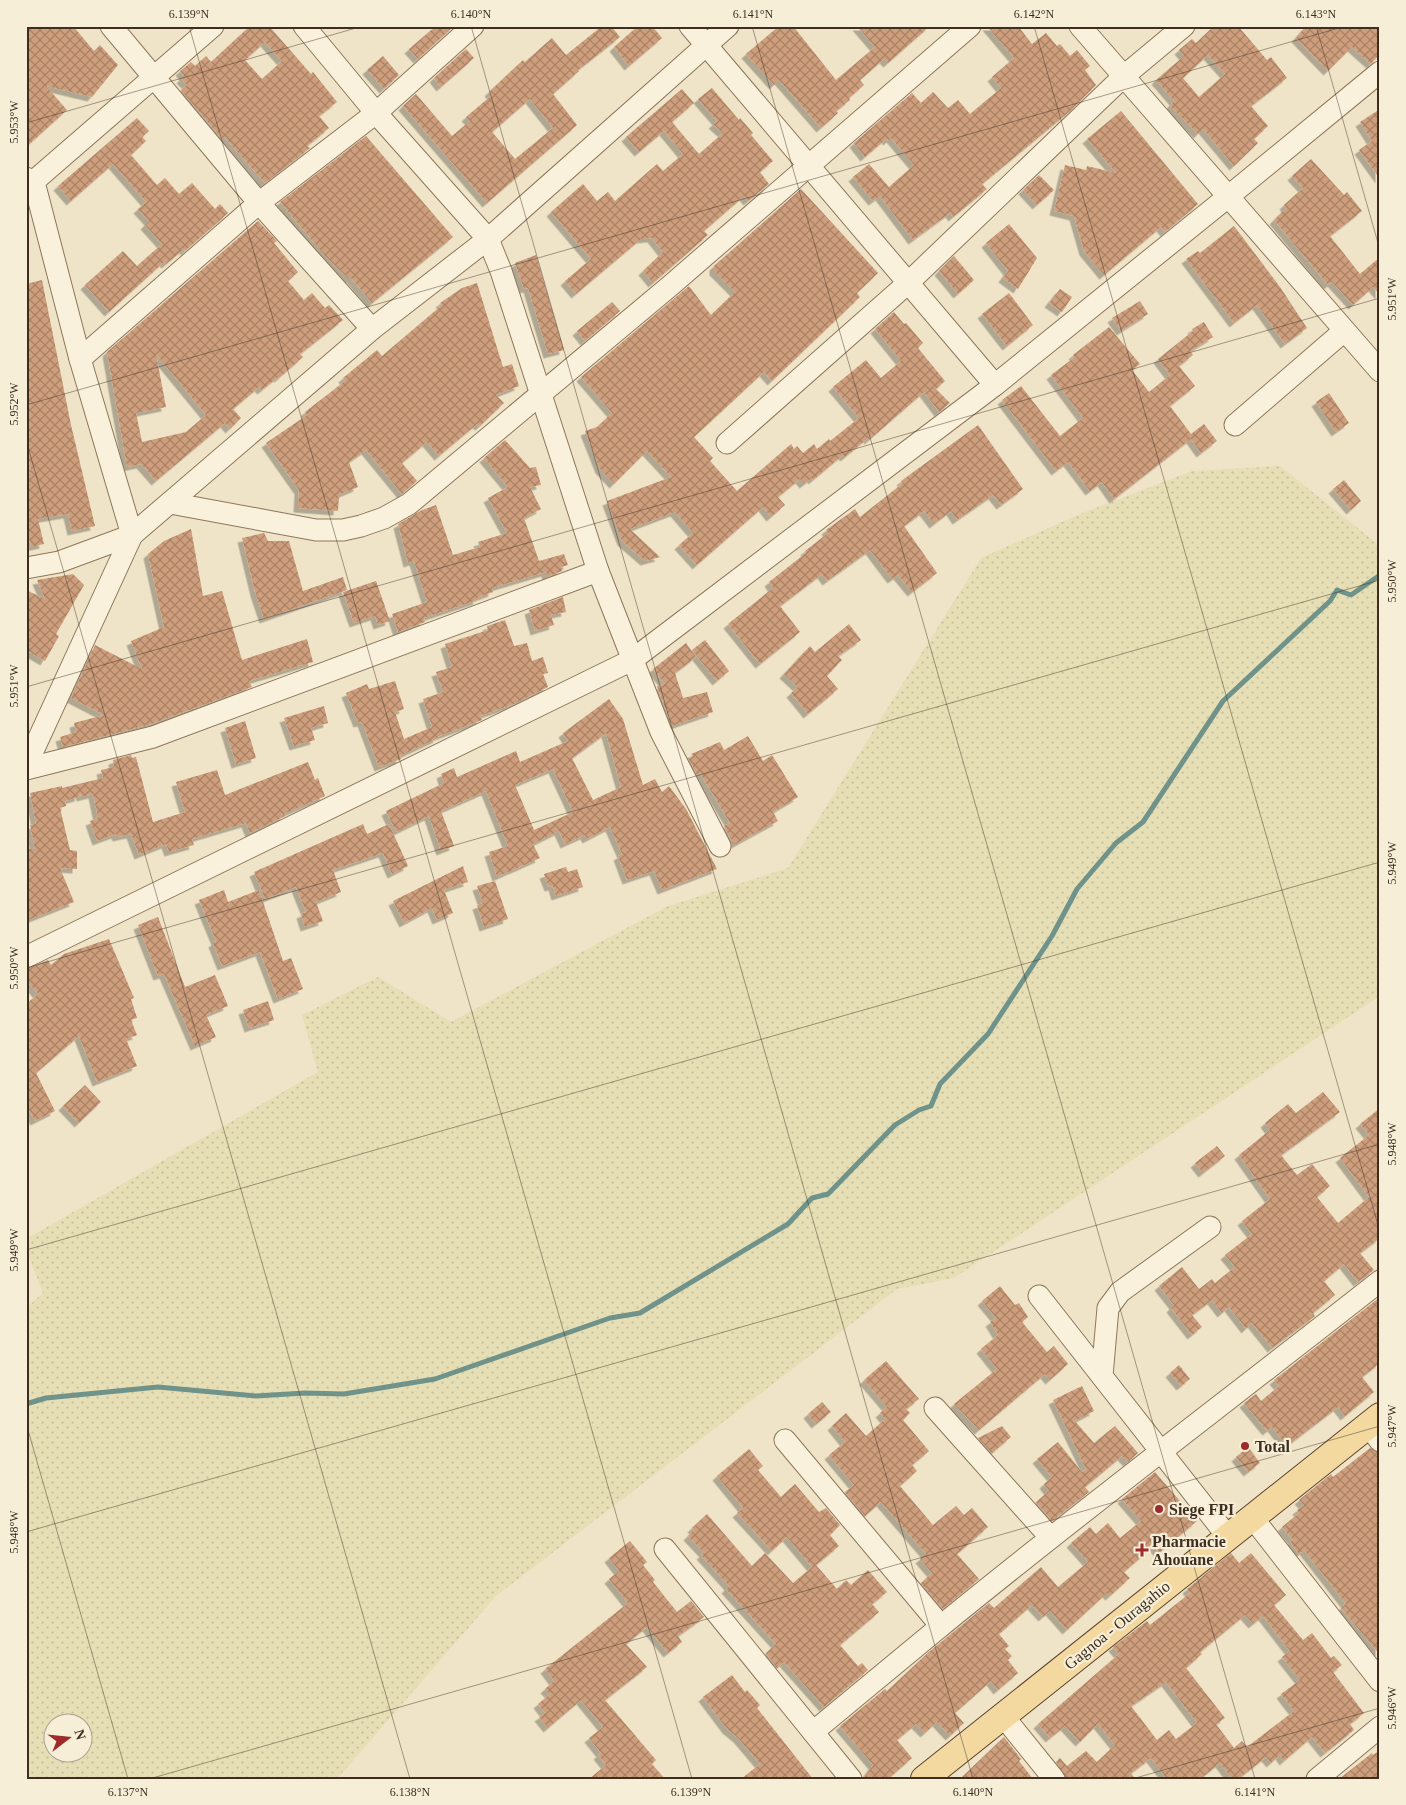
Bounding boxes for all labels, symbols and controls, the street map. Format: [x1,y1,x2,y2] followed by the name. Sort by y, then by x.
[169,7,210,21] text: 6.139°N
[451,7,492,21] text: 6.140°N
[733,7,774,21] text: 6.141°N
[1014,7,1055,21] text: 6.142°N
[1296,7,1337,21] text: 6.143°N
[7,100,21,144] text: 5.953°W
[1385,277,1399,321] text: 5.951°W
[7,382,21,426] text: 5.952°W
[1385,559,1399,603] text: 5.950°W
[7,664,21,708] text: 5.951°W
[1385,841,1399,885] text: 5.949°W
[7,946,21,990] text: 5.950°W
[1385,1122,1399,1166] text: 5.948°W
[7,1228,21,1272] text: 5.949°W
[1385,1404,1399,1448] text: 5.947°W
[1255,1438,1291,1455] place label: Total
[1239,1440,1251,1452] marker: Total
[1169,1501,1234,1519] place label: Siege FPI
[1153,1503,1165,1515] marker: Siege FPI
[7,1510,21,1554] text: 5.948°W
[1152,1533,1226,1568] place label: Pharmacie Ahouane
[1136,1544,1148,1556] marker: Pharmacie Ahouane
[1061,1577,1174,1673] street label: Gagnoa - Ouragahio
[1385,1686,1399,1730] text: 5.946°W
[42,1712,92,1762] north arrow
[71,1728,89,1741] text: N
[108,1785,149,1799] text: 6.137°N
[390,1785,431,1799] text: 6.138°N
[671,1785,712,1799] text: 6.139°N
[953,1785,994,1799] text: 6.140°N
[1235,1785,1276,1799] text: 6.141°N

